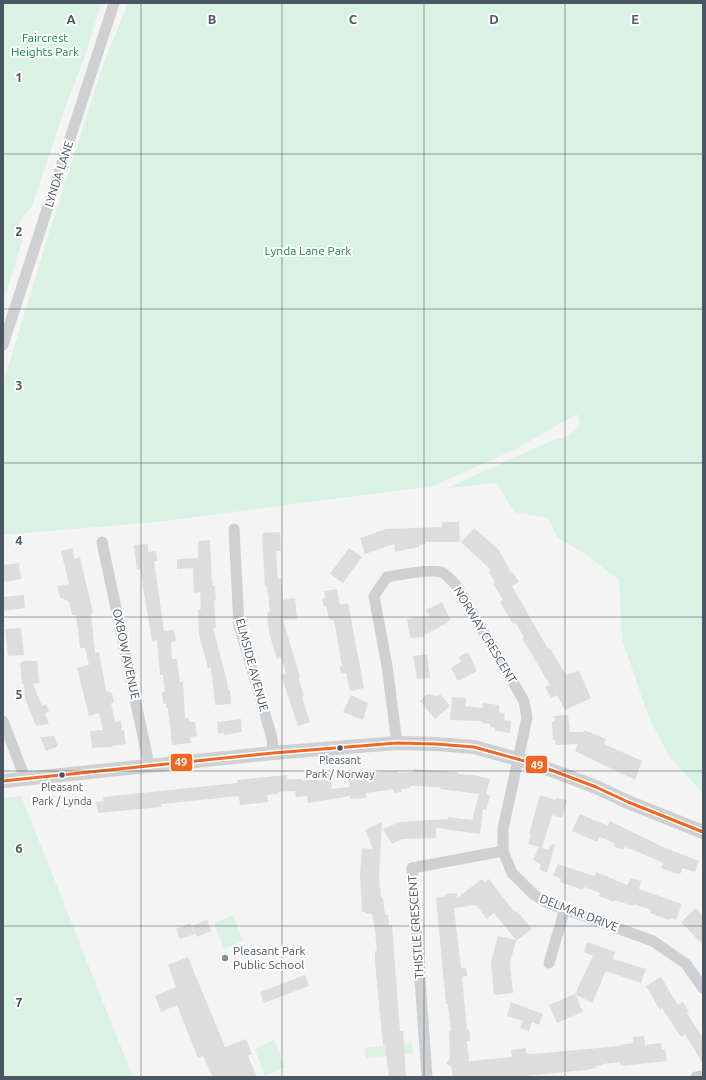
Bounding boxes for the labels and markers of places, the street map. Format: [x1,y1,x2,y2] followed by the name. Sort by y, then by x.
[335,743,345,753] marker: Pleasant Park / Norway
[305,754,375,780] place label: Pleasant Park / Norway
[57,770,67,780] marker: Pleasant Park / Lynda
[32,781,92,807] place label: Pleasant Park / Lynda
[233,944,306,971] place label: Pleasant Park Public School
[220,953,230,963] marker: Pleasant Park Public School

